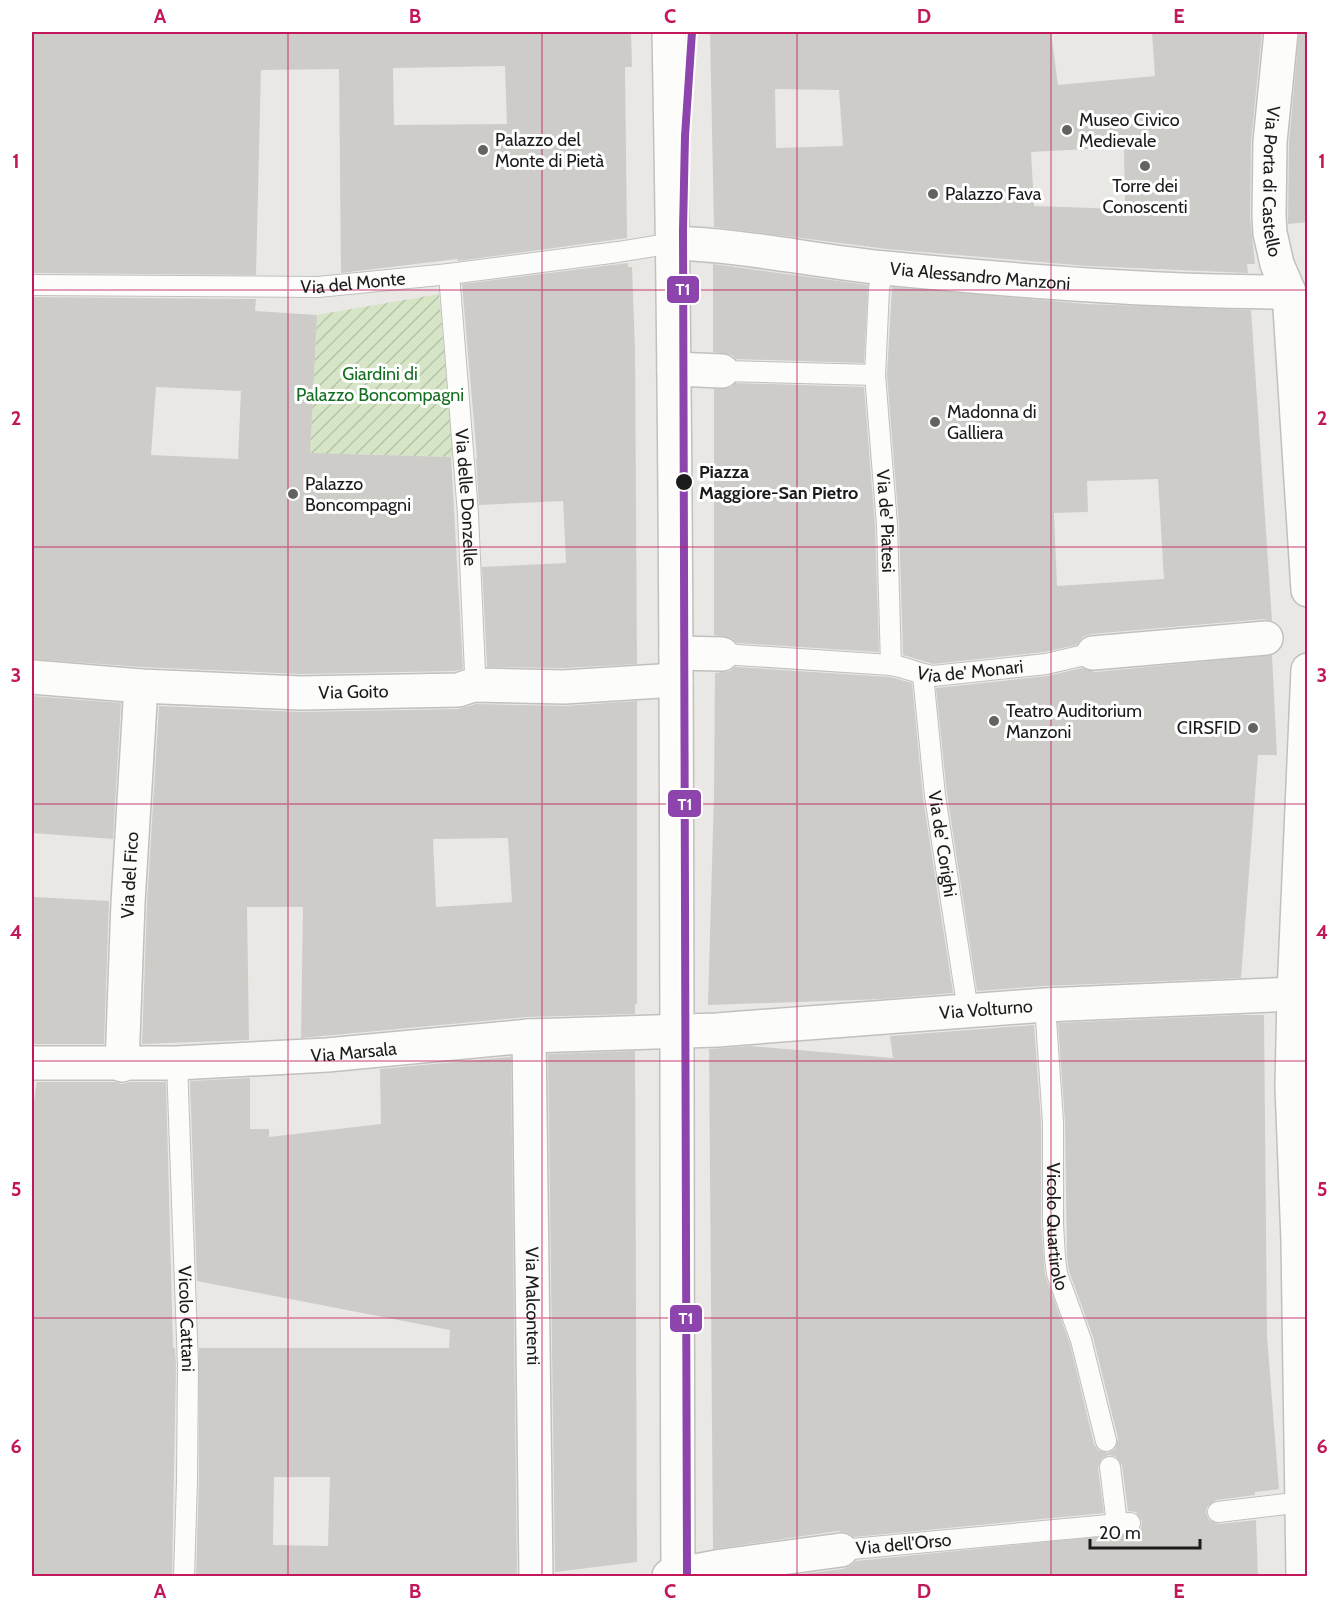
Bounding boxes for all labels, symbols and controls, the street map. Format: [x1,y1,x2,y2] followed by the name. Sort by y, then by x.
[154,4,167,28] text: A
[409,4,421,28] text: B
[664,4,676,28] text: C
[917,4,931,28] text: D
[1173,4,1185,28] text: E
[1258,105,1286,259] street label: Via Porta di Castello
[1079,109,1180,152] place label: Museo Civico Medievale
[1060,123,1074,137] marker: Museo Civico Medievale
[495,129,605,172] place label: Palazzo del Monte di Pietà
[476,143,490,157] marker: Palazzo del Monte di Pietà
[12,149,20,173] text: 1
[1318,149,1326,173] text: 1
[1138,159,1152,173] marker: Torre dei Conoscenti
[1102,175,1188,218] place label: Torre dei Conoscenti
[945,183,1042,205] place label: Palazzo Fava
[926,187,940,201] marker: Palazzo Fava
[889,258,1071,295] street label: Via Alessandro Manzoni
[300,267,406,298] street label: Via del Monte
[666,275,700,304] line badge: T1
[676,280,690,299] text: T1
[296,363,464,406] park label: Giardini di Palazzo Boncompagni
[947,401,1037,444] place label: Madonna di Galliera
[11,406,21,430] text: 2
[1317,406,1327,430] text: 2
[928,415,942,429] marker: Madonna di Galliera
[450,428,481,566] street label: Via delle Donzelle
[699,461,858,504] place label: Piazza Maggiore-San Pietro
[872,469,899,573] street label: Via de' Piatesi
[674,472,694,492] marker: Piazza Maggiore-San Pietro
[305,473,411,516] place label: Palazzo Boncompagni
[286,487,300,501] marker: Palazzo Boncompagni
[914,655,1024,687] street label: Via de' Monari
[11,663,21,687] text: 3
[1317,663,1327,687] text: 3
[318,680,389,704] street label: Via Goito
[1006,700,1142,743] place label: Teatro Auditorium Manzoni
[987,714,1001,728] marker: Teatro Auditorium Manzoni
[1177,717,1241,739] place label: CIRSFID
[1246,721,1260,735] marker: CIRSFID
[667,789,702,818] line badge: T1
[923,789,961,899] street label: Via de' Corighi
[678,795,692,814] text: T1
[116,831,143,919] street label: Via del Fico
[10,920,22,944] text: 4
[1316,920,1328,944] text: 4
[939,995,1034,1024] street label: Via Volturno
[310,1037,398,1067] street label: Via Marsala
[1042,1162,1073,1294] street label: Vicolo Quartirolo
[11,1177,21,1201] text: 5
[1317,1177,1327,1201] text: 5
[521,1247,544,1365] street label: Via Malcontenti
[173,1265,199,1372] street label: Vicolo Cattani
[669,1304,703,1333] line badge: T1
[679,1309,693,1328] text: T1
[10,1434,22,1458] text: 6
[1316,1434,1328,1458] text: 6
[1090,1512,1200,1550] scale bar
[1099,1522,1141,1544] text: 20 m
[855,1529,953,1560] street label: Via dell'Orso
[154,1579,167,1603] text: A
[409,1579,421,1603] text: B
[664,1579,676,1603] text: C
[917,1579,931,1603] text: D
[1173,1579,1185,1603] text: E

